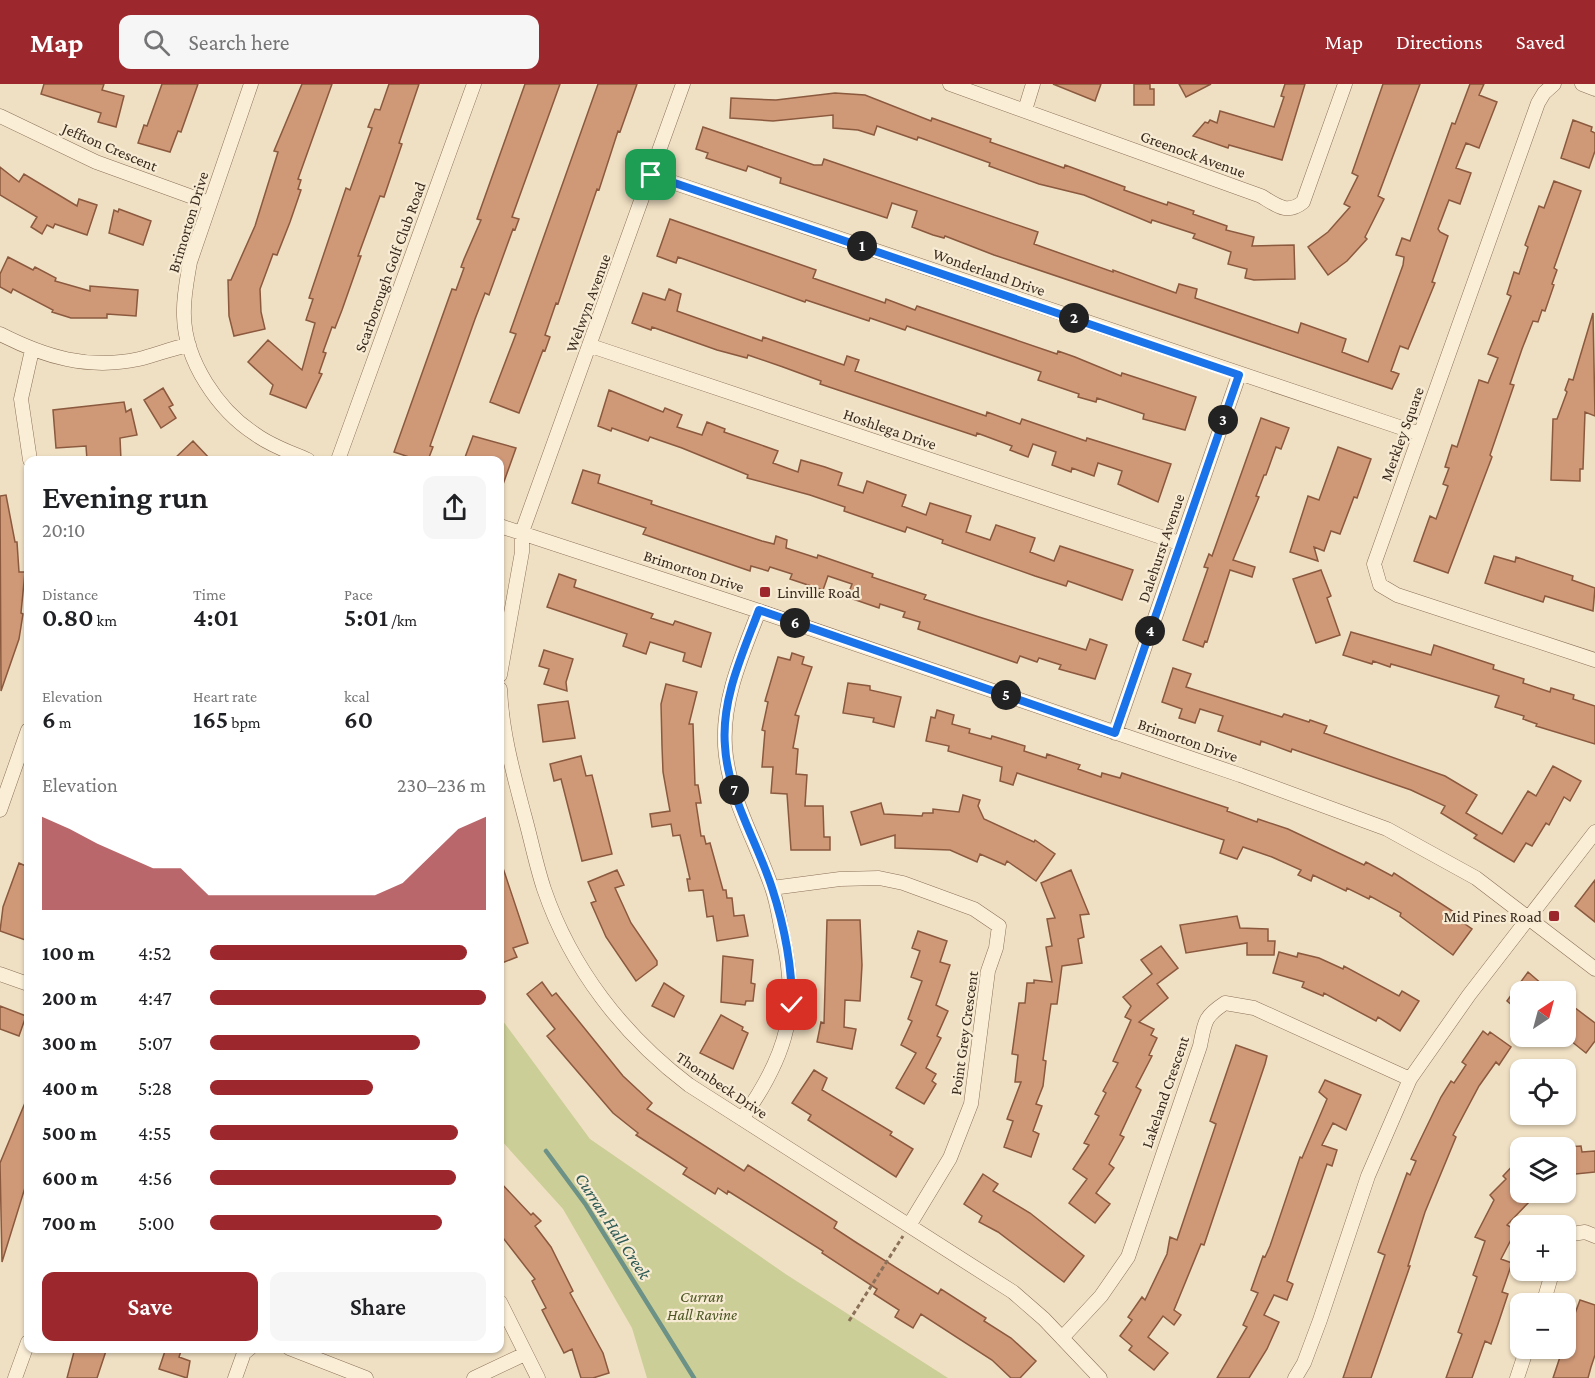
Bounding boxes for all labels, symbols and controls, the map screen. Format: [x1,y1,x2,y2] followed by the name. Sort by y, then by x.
[119,15,539,69] search box
[140,26,173,59] icon: search
[30,27,83,58] text: Map
[188,30,289,55] text: Search here
[1325,30,1363,54] text: Map
[1396,30,1483,54] text: Directions
[1516,30,1565,54] text: Saved
[58,119,161,176] street label: Jeffton Crescent
[1138,127,1248,181] street label: Greenock Avenue
[625,149,676,200] pin
[634,158,667,191] icon: arrive
[165,169,211,275] street label: Brimorton Drive
[351,179,430,355] street label: Scarborough Golf Club Road
[847,231,877,261] pin: 1
[859,237,865,254] text: 1
[930,245,1048,299] street label: Wonderland Drive
[562,252,615,355] street label: Welwyn Avenue
[1059,303,1089,333] pin: 2
[1070,309,1078,326] text: 2
[1377,385,1428,484] street label: Merkley Square
[841,405,939,454] street label: Hoshlega Drive
[1208,405,1238,435] pin: 3
[1219,411,1227,428] text: 3
[423,476,486,539] button: share
[42,478,208,515] text: Evening run
[1134,492,1188,604] street label: Dalehurst Avenue
[42,519,85,541] text: 20:10
[642,547,746,595] street label: Brimorton Drive
[777,584,861,601] place label: Linville Road
[758,585,772,599] marker: Linville Road
[42,586,98,603] text: Distance
[193,586,226,603] text: Time
[344,586,373,603] text: Pace
[42,603,94,632] text: 0.80
[193,603,238,632] text: 4:01
[344,603,388,632] text: 5:01
[780,608,810,638] pin: 6
[94,612,117,629] text: km
[388,612,417,629] text: /km
[791,614,799,631] text: 6
[1135,616,1165,646] pin: 4
[1146,622,1154,639] text: 4
[991,680,1021,710] pin: 5
[1002,686,1010,703] text: 5
[42,688,103,705] text: Elevation
[193,688,257,705] text: Heart rate
[344,688,370,705] text: kcal
[42,705,56,734] text: 6
[193,705,228,734] text: 165
[344,705,373,734] text: 60
[56,714,72,731] text: m
[228,714,261,731] text: bpm
[1136,715,1240,765] street label: Brimorton Drive
[42,774,118,796] text: Elevation
[397,774,486,796] text: 230–236 m
[719,775,749,805] pin: 7
[730,781,738,798] text: 7
[1444,908,1543,925] place label: Mid Pines Road
[1547,909,1561,923] marker: Mid Pines Road
[42,942,95,964] text: 100 m
[138,942,171,964] text: 4:52
[947,969,982,1096] street label: Point Grey Crescent
[766,979,817,1030] pin
[1510,981,1576,1047] north arrow
[1510,981,1576,1359] map controls
[42,987,97,1009] text: 200 m
[138,987,172,1009] text: 4:47
[775,988,808,1021] icon: check
[42,1032,97,1054] text: 300 m
[138,1032,172,1054] text: 5:07
[1138,1033,1192,1150] street label: Lakeland Crescent
[673,1048,771,1122] street label: Thornbeck Drive
[1510,1059,1576,1125] button: locate
[42,1077,98,1099] text: 400 m
[138,1077,172,1099] text: 5:28
[42,1122,97,1144] text: 500 m
[138,1122,171,1144] text: 4:55
[1510,1137,1576,1203] button: layers
[42,1167,98,1189] text: 600 m
[138,1167,172,1189] text: 4:56
[571,1169,656,1284] water label: Curran Hall Creek
[42,1212,96,1234] text: 700 m
[138,1212,175,1234] text: 5:00
[1510,1215,1576,1281] button: +
[42,1272,258,1341] button: Save
[270,1272,486,1341] button: Share
[667,1288,737,1323] park label: Curran Hall Ravine
[1510,1293,1576,1359] button: −

